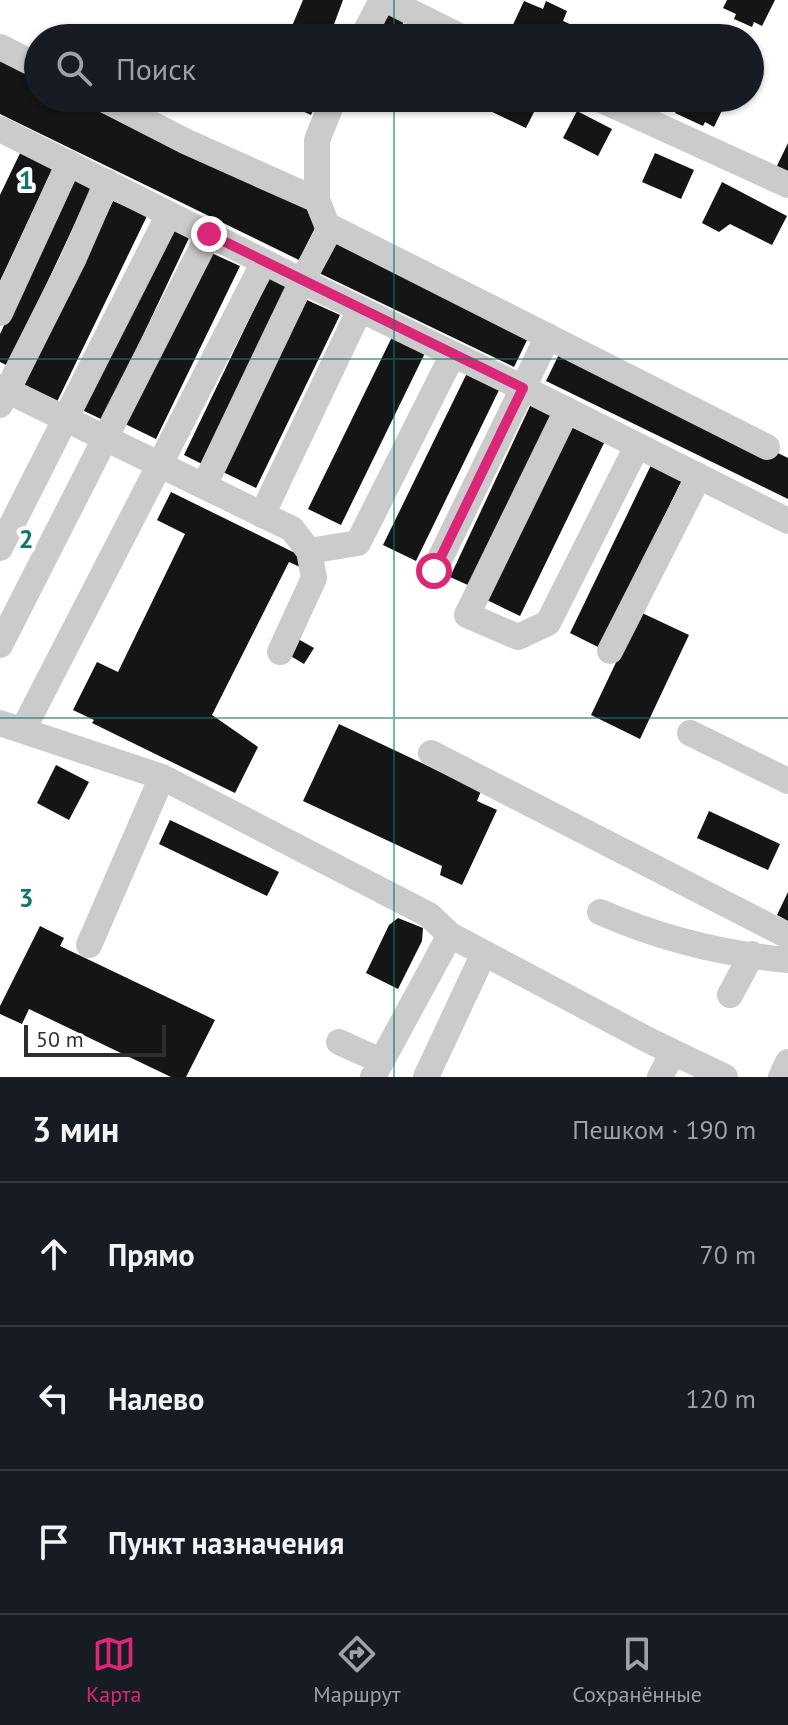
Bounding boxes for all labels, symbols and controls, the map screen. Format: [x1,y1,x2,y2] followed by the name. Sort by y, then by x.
[24,24,764,112] search box
[52,46,96,90] icon: search
[116,49,196,88] text: Поиск
[19,163,33,196] text: 1
[191,216,227,252] route end
[19,522,33,555] text: 2
[416,553,452,589] route start
[19,881,33,914] text: 3
[24,1021,166,1057] scale bar
[36,1025,84,1053] text: 50 m
[32,1107,119,1151] text: 3 мин
[572,1113,756,1146] text: Пешком · 190 m
[32,1232,76,1276] icon: ahead
[108,1235,195,1274] text: Прямо
[700,1238,756,1271] text: 70 m
[32,1376,76,1420] icon: left
[108,1379,204,1418] text: Налево
[685,1382,756,1415] text: 120 m
[32,1520,76,1564] icon: arrive
[108,1523,344,1562] text: Пункт назначения
[86,1632,141,1708] tab: Карта
[313,1632,400,1708] tab: Маршрут
[572,1632,702,1708] tab: Сохранённые

